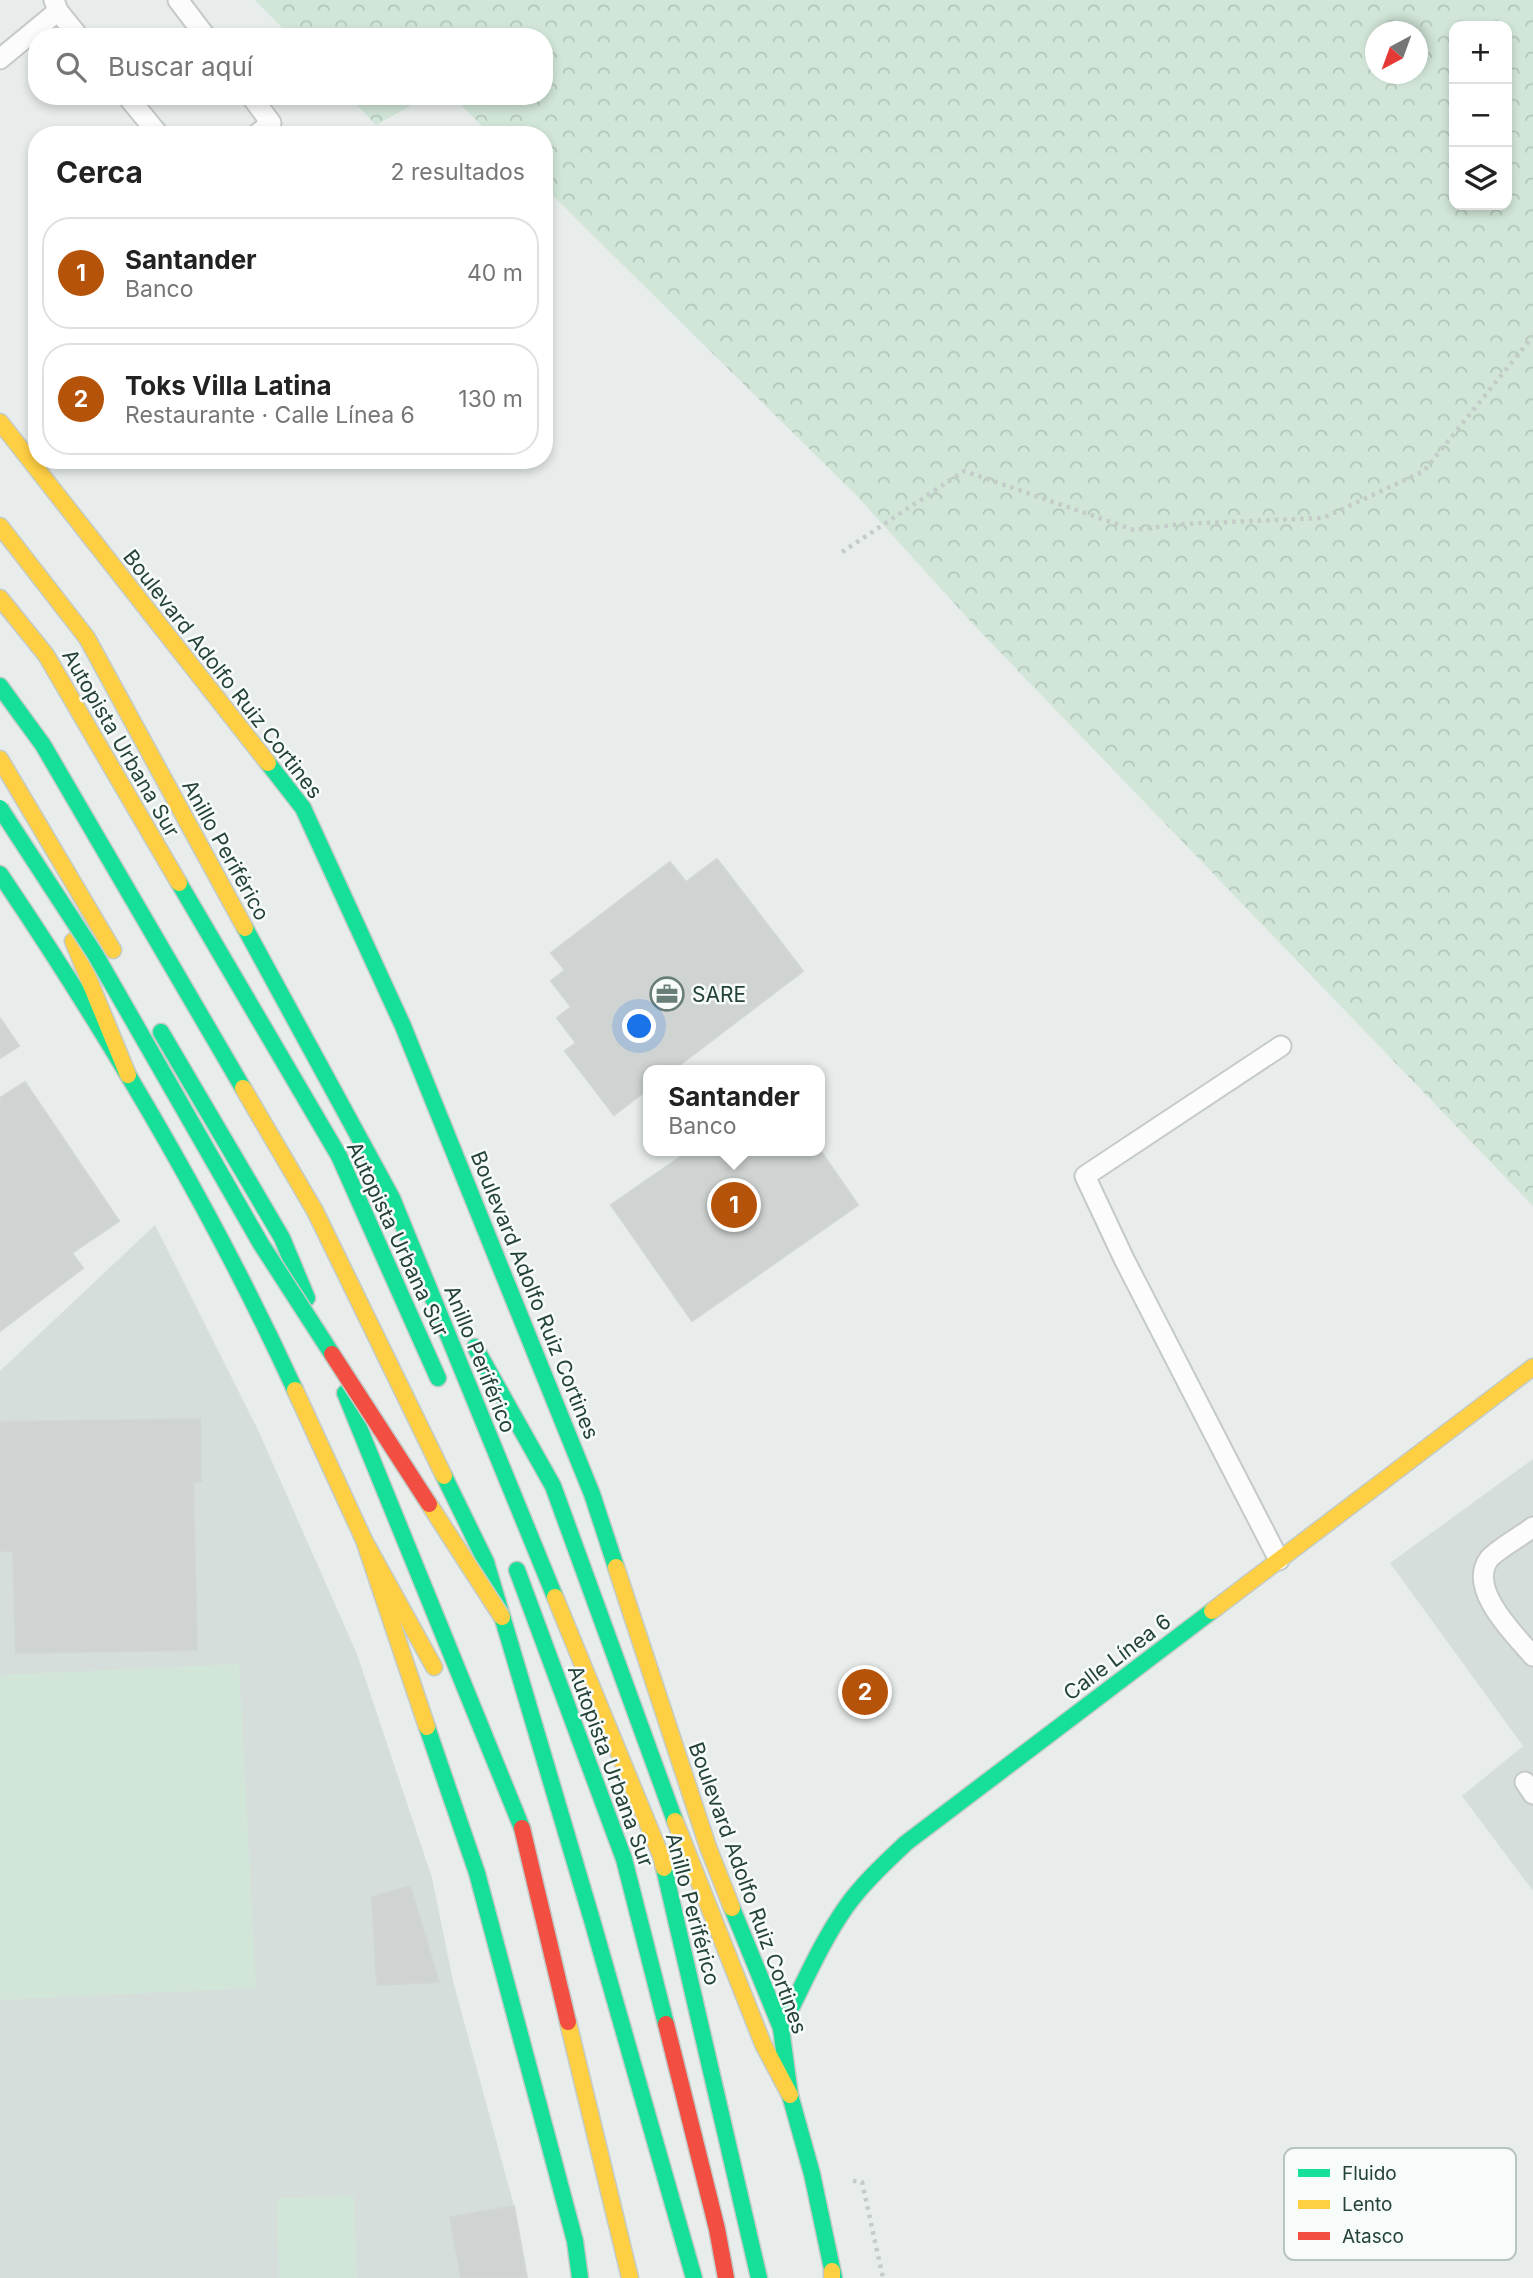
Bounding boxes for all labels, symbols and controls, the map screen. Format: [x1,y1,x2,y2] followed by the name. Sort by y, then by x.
[1365,21,1428,84] north arrow
[1449,21,1512,210] map controls
[1449,21,1512,84] button: +
[28,28,553,105] search box
[52,48,90,86] icon: search
[108,51,253,82] text: Buscar aquí
[1449,84,1512,147] button: −
[1449,147,1512,210] button: layers
[56,154,143,190] text: Cerca
[391,158,525,186] text: 2 resultados
[125,244,257,275] text: Santander
[76,259,86,287] text: 1
[467,259,523,287] text: 40 m
[125,275,193,303] text: Banco
[125,370,332,401] text: Toks Villa Latina
[74,385,88,413] text: 2
[458,385,523,413] text: 130 m
[125,401,415,429] text: Restaurante · Calle Línea 6
[118,545,328,803] street label: Boulevard Adolfo Ruiz Cortines
[57,645,185,841] street label: Autopista Urbana Sur
[177,775,275,925] street label: Anillo Periférico
[648,975,686,1013] office icon: SARE
[692,982,746,1007] place label: SARE
[622,1009,656,1043] your location
[643,1065,825,1156] popup
[668,1081,800,1112] text: Santander
[668,1112,737,1140] text: Banco
[342,1137,454,1341] street label: Autopista Urbana Sur
[466,1147,604,1443] street label: Boulevard Adolfo Ruiz Cortines
[711,1179,757,1231] pin: 1
[439,1282,521,1436] street label: Anillo Periférico
[1058,1609,1176,1705] street label: Calle Línea 6
[563,1662,659,1870] street label: Autopista Urbana Sur
[842,1666,888,1718] pin: 2
[683,1739,813,2037] street label: Boulevard Adolfo Ruiz Cortines
[661,1830,725,1988] street label: Anillo Periférico
[1284,2148,1516,2260] legend
[1342,2162,1397,2185] text: Fluido
[1342,2193,1392,2216] text: Lento
[1342,2225,1404,2248] text: Atasco

